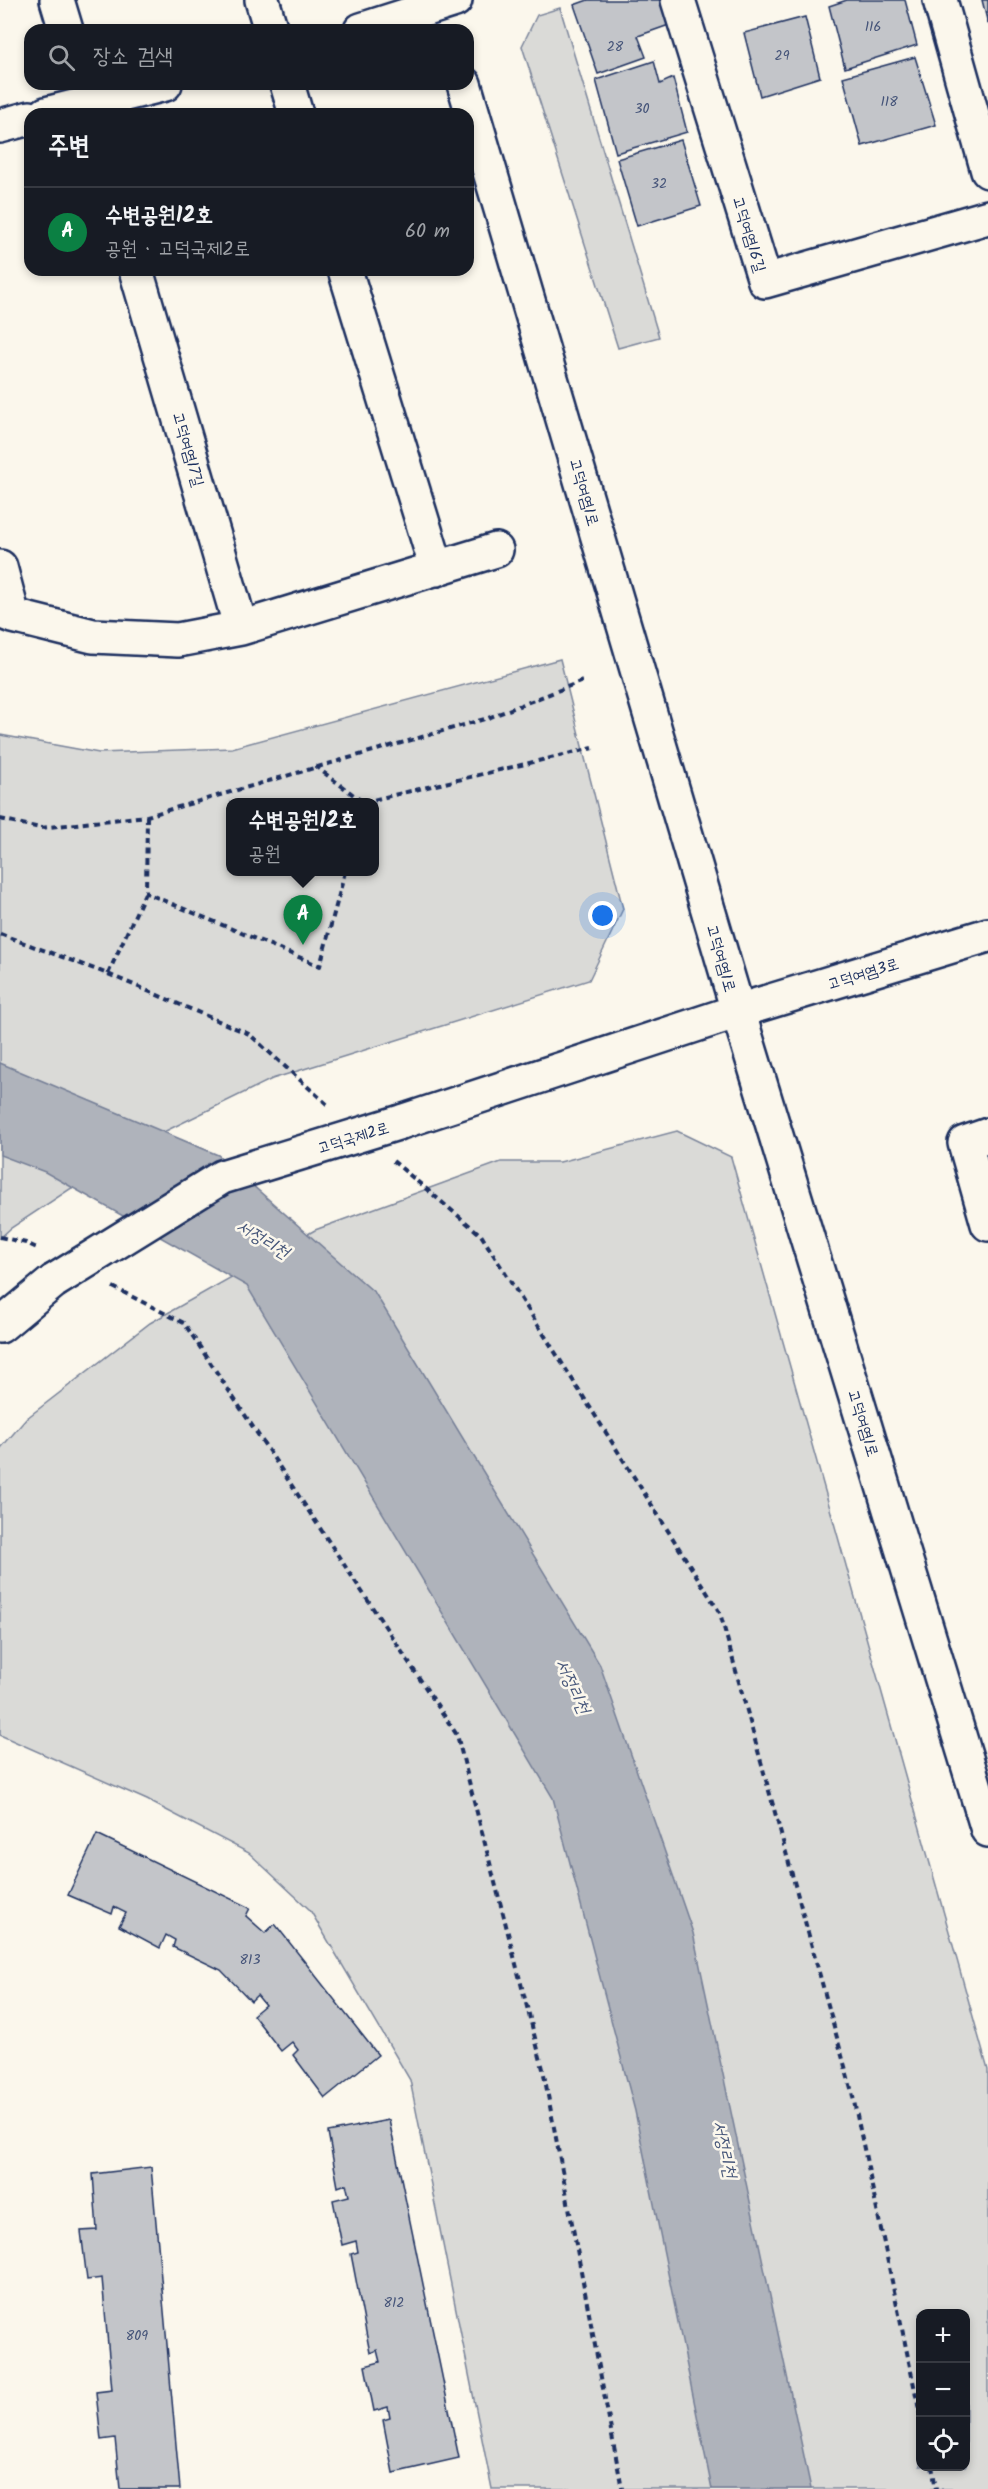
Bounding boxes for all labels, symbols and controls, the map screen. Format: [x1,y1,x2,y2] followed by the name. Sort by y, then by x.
[865,16,881,38] house number: 116
[24,24,474,90] search box
[607,36,624,58] house number: 28
[93,40,173,75] text: 장소 검색
[45,41,78,74] icon: search
[775,45,790,67] house number: 29
[880,91,898,113] house number: 118
[635,98,650,120] house number: 30
[48,126,90,168] text: 주변
[651,173,667,195] house number: 32
[725,193,772,276] street label: 고덕여염16길
[105,199,213,234] text: 수변공원12호
[61,216,74,248] text: A
[405,216,450,248] text: 60 m
[105,234,250,266] text: 공원 · 고덕국제2로
[165,409,210,490] street label: 고덕여염17길
[562,456,605,529] street label: 고덕여염1로
[226,798,379,876] popup
[249,804,357,839] text: 수변공원12호
[249,839,281,871] text: 공원
[284,896,322,945] pin: A
[588,901,617,930] your location
[699,922,742,995] street label: 고덕여염1로
[825,952,902,997] street label: 고덕여염3로
[315,1116,392,1161] street label: 고덕국제2로
[230,1213,296,1268] water label: 서정리천
[840,1387,885,1460] street label: 고덕여염1로
[546,1654,598,1720] water label: 서정리천
[240,1949,260,1971] house number: 813
[703,2118,744,2182] water label: 서정리천
[384,2292,404,2314] house number: 812
[916,2309,970,2471] map controls
[916,2309,970,2363] button: +
[126,2325,148,2347] house number: 809
[916,2363,970,2417] button: −
[916,2417,970,2471] button: locate

